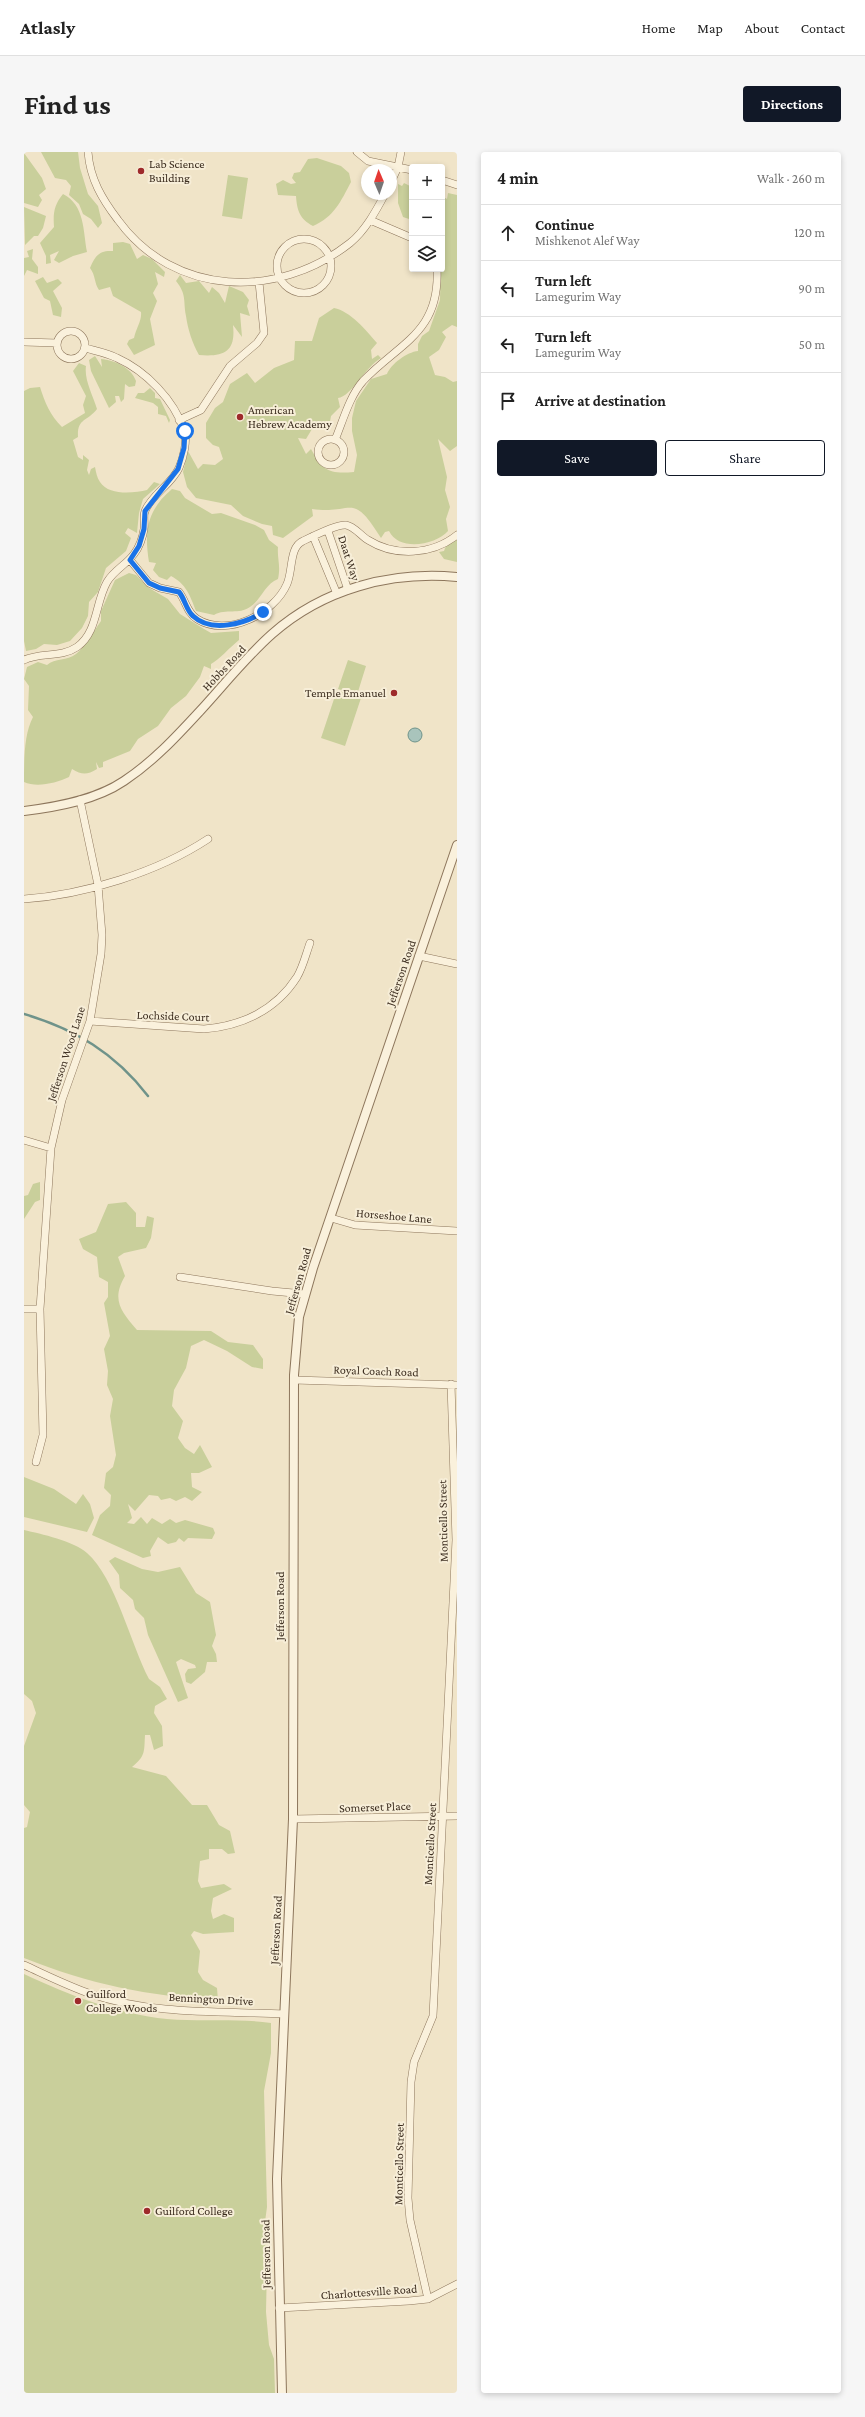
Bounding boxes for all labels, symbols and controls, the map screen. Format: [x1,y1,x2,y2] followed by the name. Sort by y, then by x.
[20,17,75,38] text: Atlasly
[642,20,675,36] text: Home
[697,20,723,36] text: Map
[745,20,779,36] text: About
[801,20,845,36] text: Contact
[743,86,841,122] button: Directions
[24,89,111,120] text: Find us
[149,157,205,185] place label: Lab Science Building
[361,164,397,200] north arrow
[409,164,445,272] map controls
[409,164,445,200] button: +
[136,166,146,176] marker: Lab Science Building
[497,169,539,188] text: 4 min
[757,171,825,186] text: Walk · 260 m
[409,200,445,236] button: −
[535,217,594,233] text: Continue
[497,222,519,244] icon: ahead
[794,225,825,240] text: 120 m
[535,233,639,248] text: Mishkenot Alef Way
[409,236,445,272] button: layers
[535,273,591,289] text: Turn left
[497,278,519,300] icon: left
[798,281,825,296] text: 90 m
[535,289,621,304] text: Lamegurim Way
[535,329,591,345] text: Turn left
[497,334,519,356] icon: left
[799,337,825,352] text: 50 m
[535,345,621,360] text: Lamegurim Way
[497,390,519,412] icon: arrive
[535,393,666,409] text: Arrive at destination
[248,403,332,431] place label: American Hebrew Academy
[235,412,245,422] marker: American Hebrew Academy
[176,422,194,440] route start
[497,440,657,476] button: Save
[665,440,825,476] button: Share
[335,534,363,583] street label: Daat Way
[254,603,272,621] route end
[199,642,249,694] street label: Hobbs Road
[305,686,386,700] place label: Temple Emanuel
[389,688,399,698] marker: Temple Emanuel
[383,937,419,1009] street label: Jefferson Road
[44,1005,88,1104] street label: Jefferson Wood Lane
[136,1008,211,1024] street label: Lochside Court
[356,1206,432,1226] street label: Horseshoe Lane
[281,1245,314,1317] street label: Jefferson Road
[333,1363,420,1380] street label: Royal Coach Road
[435,1479,451,1562] street label: Monticello Street
[273,1571,287,1642] street label: Jefferson Road
[339,1799,411,1815] street label: Somerset Place
[421,1802,439,1885] street label: Monticello Street
[267,1894,285,1966] street label: Jefferson Road
[86,1987,158,2015] place label: Guilford College Woods
[168,1990,254,2008] street label: Bennington Drive
[73,1996,83,2006] marker: Guilford College Woods
[391,2122,407,2205] street label: Monticello Street
[155,2204,233,2218] place label: Guilford College
[142,2206,152,2216] marker: Guilford College
[258,2219,274,2290] street label: Jefferson Road
[320,2282,419,2302] street label: Charlottesville Road

